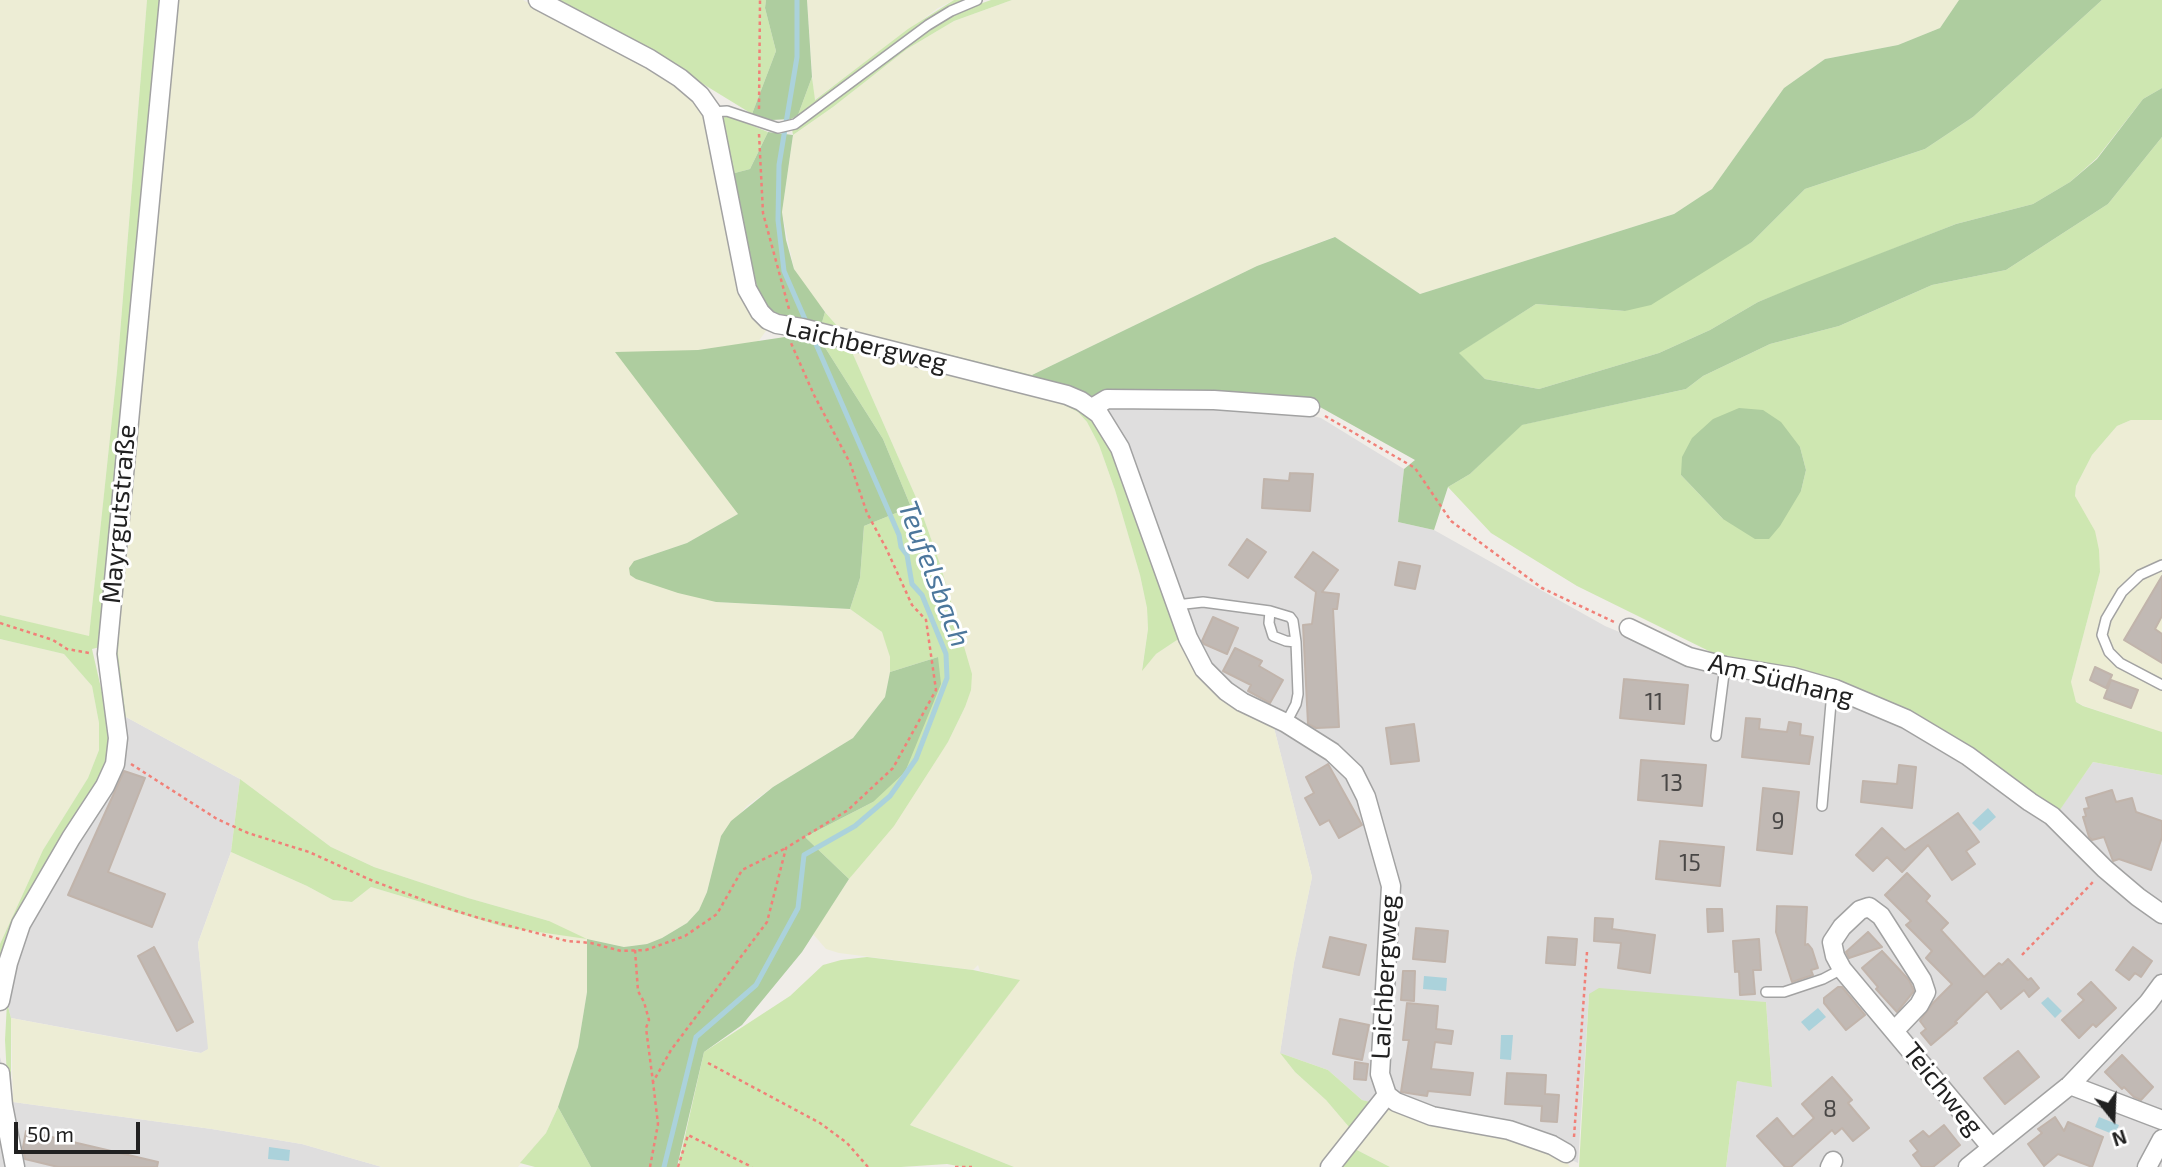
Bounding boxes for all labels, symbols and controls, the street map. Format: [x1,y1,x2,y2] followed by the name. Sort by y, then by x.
[782,311,950,379] street label: Laichbergweg
[96,423,142,605] street label: Mayrgutstraße
[891,496,977,652] water label: Teufelsbach
[1705,647,1857,713] street label: Am Südhang
[1645,688,1663,716] house number: 11
[1661,769,1683,797] house number: 13
[1771,807,1785,835] house number: 9
[1679,849,1701,877] house number: 15
[1365,894,1405,1060] street label: Laichbergweg
[1896,1036,1990,1142] street label: Teichweg
[2078,1083,2148,1153] north arrow
[1823,1095,1837,1123] house number: 8
[18,1108,144,1152] scale bar
[27,1121,74,1146] text: 50 m
[2110,1125,2130,1152] text: N

